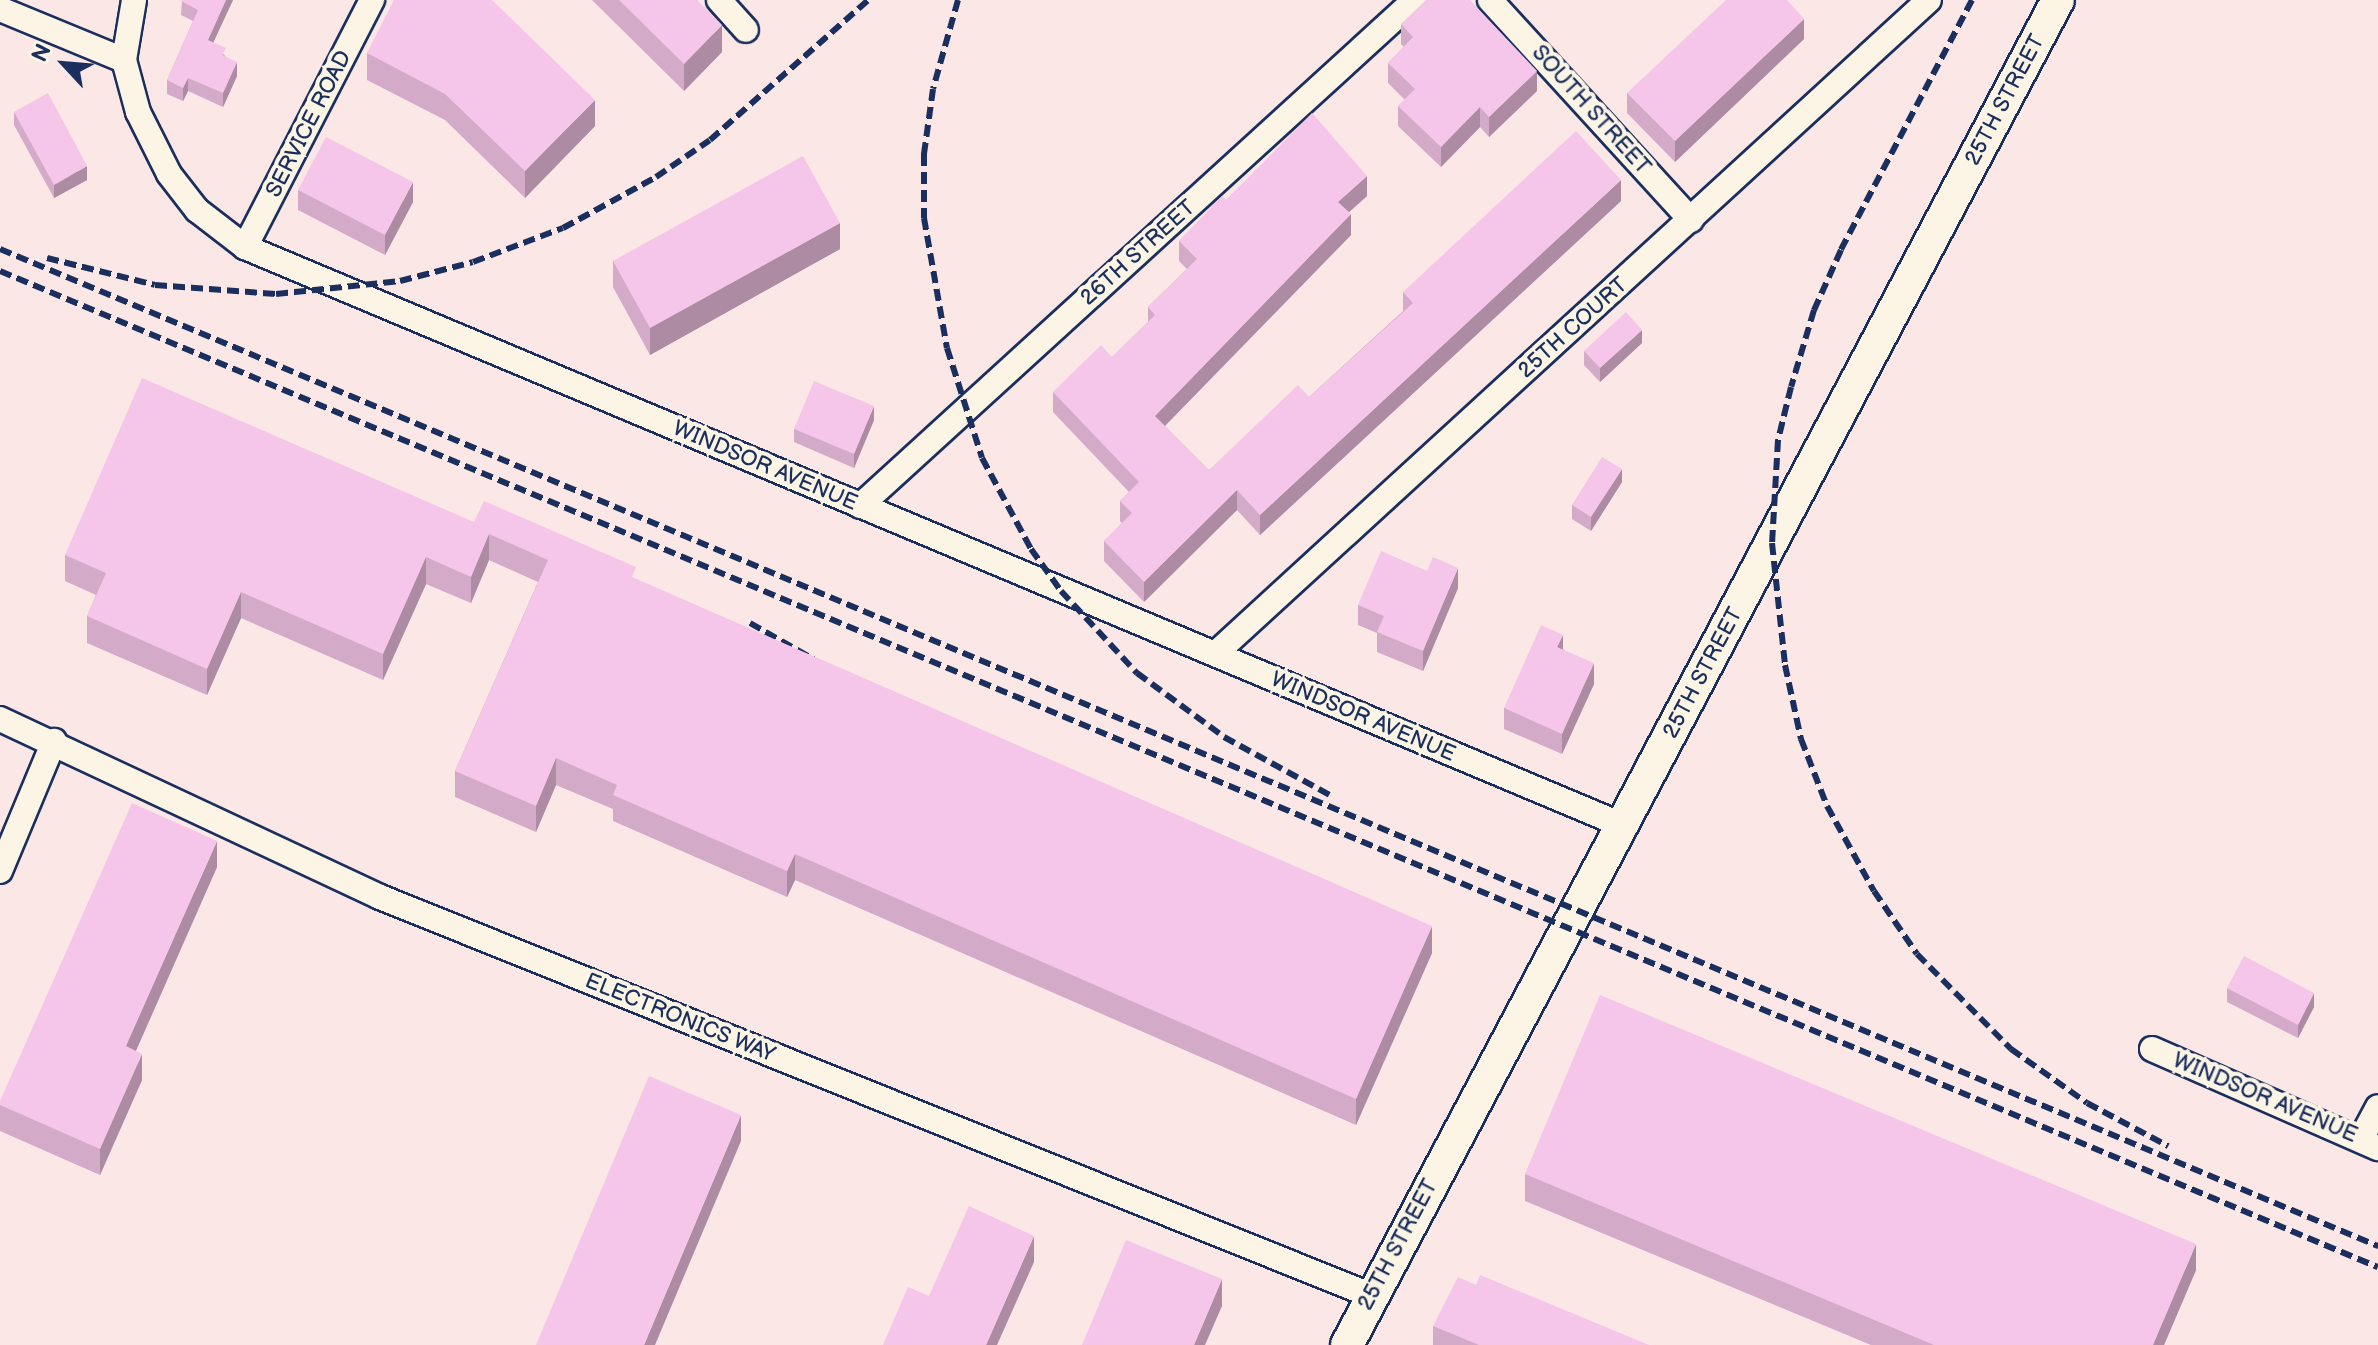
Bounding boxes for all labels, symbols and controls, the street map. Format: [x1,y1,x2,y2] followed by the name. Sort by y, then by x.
[24,24,104,104] north arrow
[1959,30,2051,170] street label: 25TH STREET
[26,40,58,67] text: N
[1526,40,1656,180] street label: SOUTH STREET
[261,46,357,202] street label: SERVICE ROAD
[1075,194,1201,312] street label: 26TH STREET
[1513,272,1633,384] street label: 25TH COURT
[669,415,861,517] street label: WINDSOR AVENUE
[1657,603,1749,743] street label: 25TH STREET
[1267,666,1459,768] street label: WINDSOR AVENUE
[581,968,779,1068] street label: ELECTRONICS WAY
[2169,1047,2361,1149] street label: WINDSOR AVENUE
[1352,1175,1444,1315] street label: 25TH STREET

